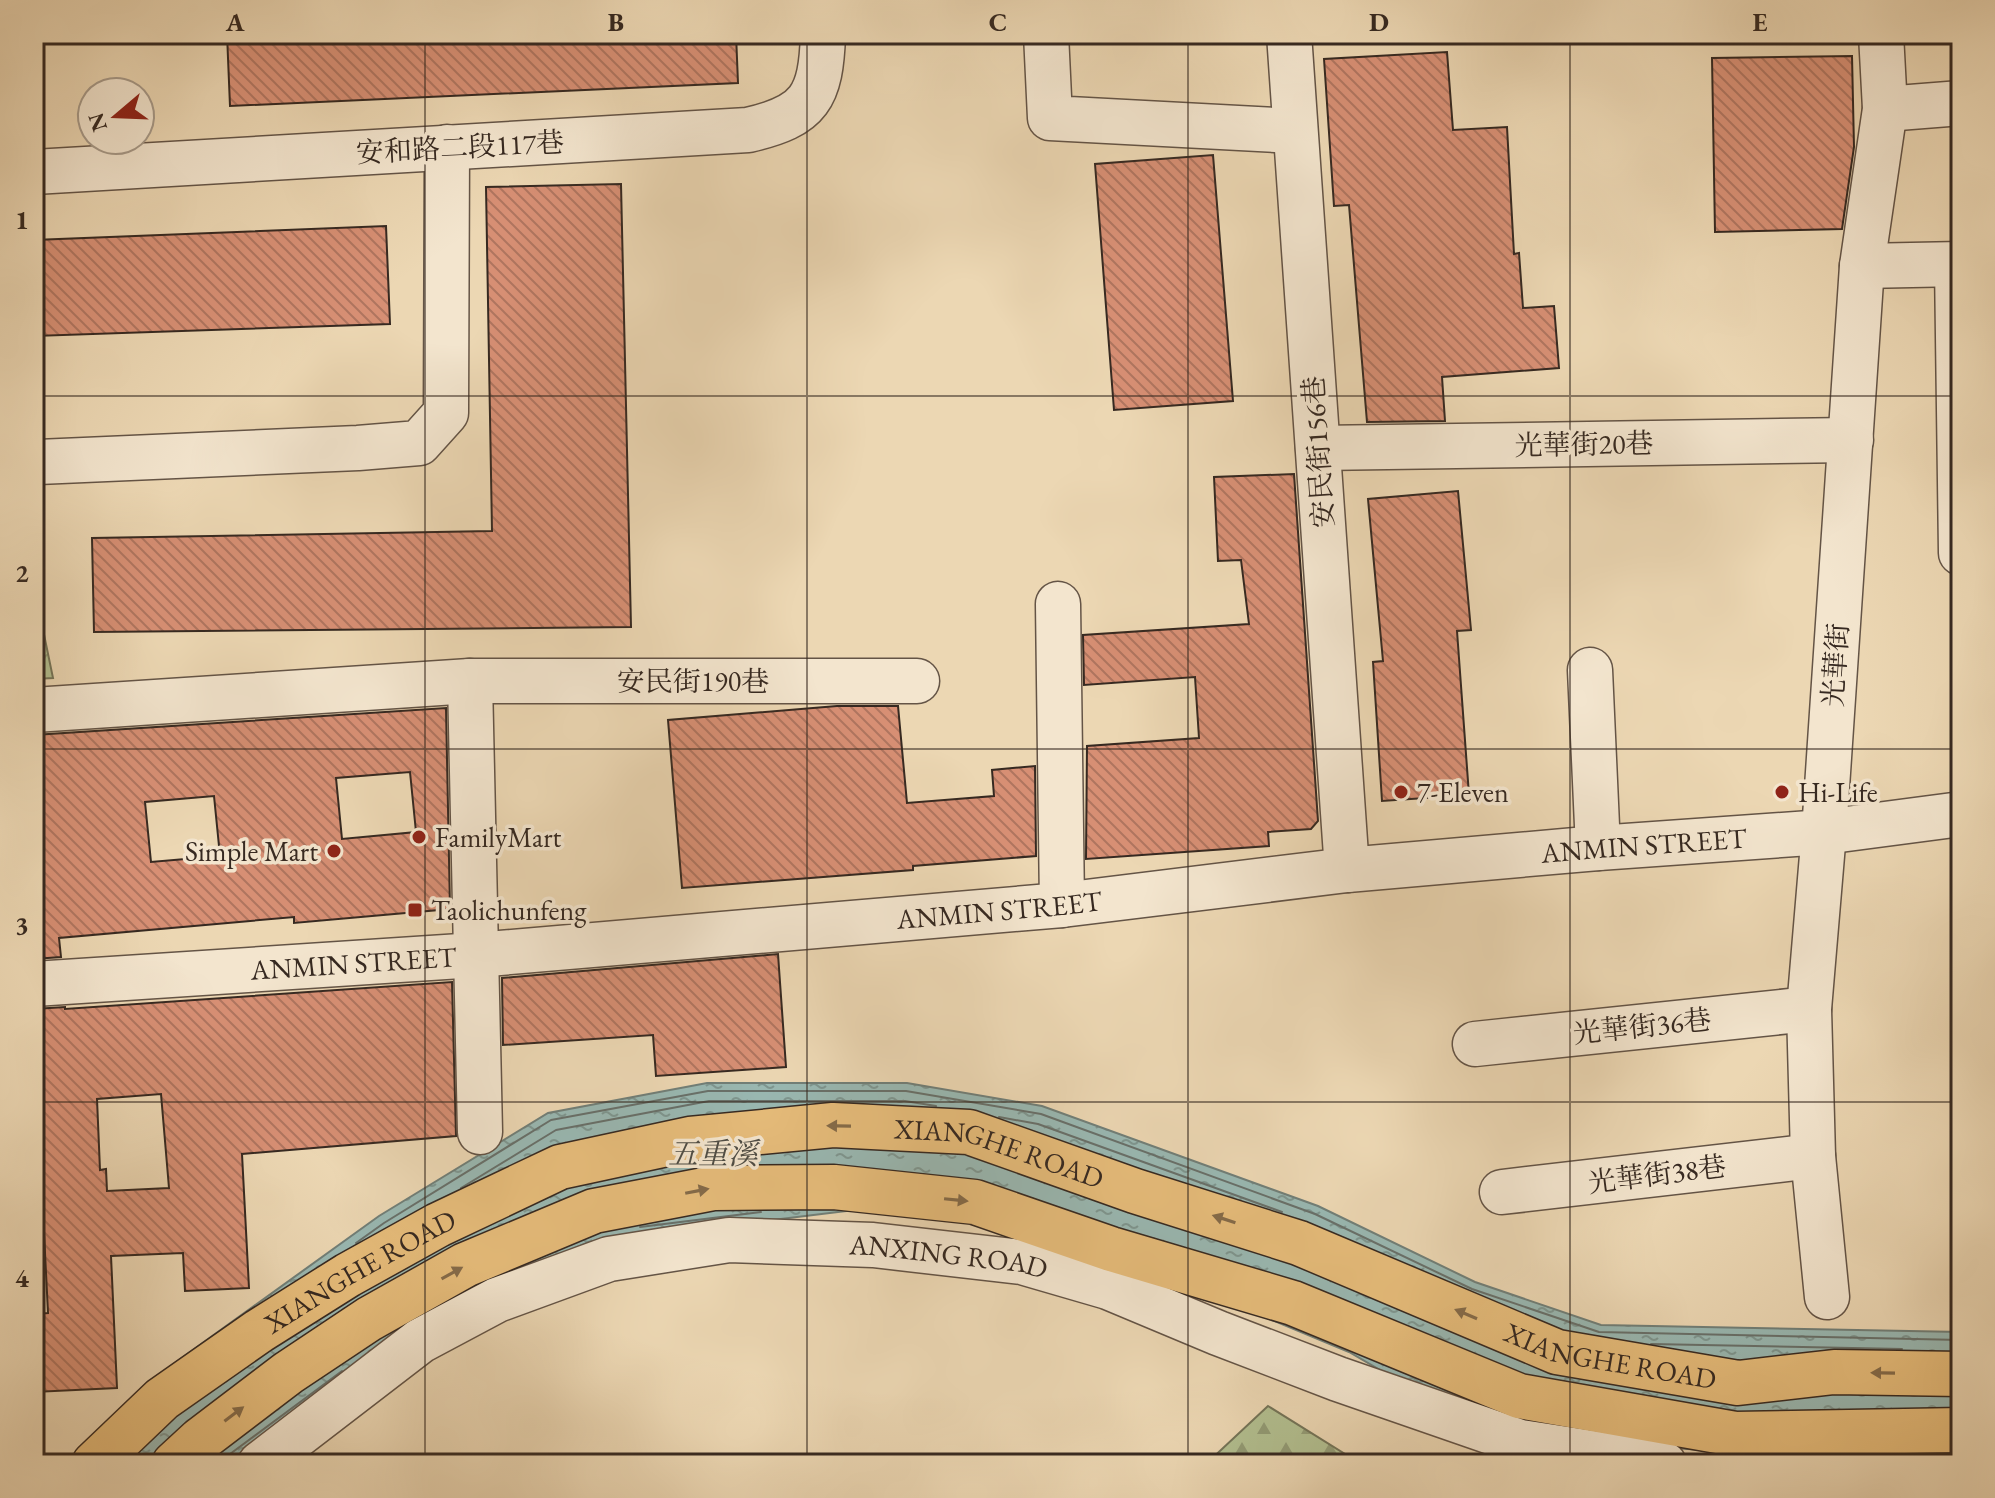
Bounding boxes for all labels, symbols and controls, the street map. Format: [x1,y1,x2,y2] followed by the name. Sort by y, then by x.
[225,5,245,39] text: A
[608,5,624,39] text: B
[989,5,1007,39] text: C
[1369,5,1389,39] text: D
[1753,5,1768,39] text: E
[76,76,156,156] north arrow
[81,109,114,135] text: N
[355,124,565,170] street label: 安和路二段117巷
[15,203,29,237] text: 1
[1295,375,1341,529] street label: 安民街156巷
[1514,425,1654,463] street label: 光華街20巷
[15,556,29,590] text: 2
[1814,622,1856,708] street label: 光華街
[617,663,769,699] street label: 安民街190巷
[1417,774,1509,810] place label: 7-Eleven
[1798,774,1878,810] place label: Hi-Life
[1392,783,1410,801] marker: 7-Eleven
[1773,783,1791,801] marker: Hi-Life
[435,819,561,855] place label: FamilyMart
[1538,820,1748,871] street label: ANMIN STREET
[410,828,428,846] marker: FamilyMart
[185,833,318,869] place label: Simple Mart
[325,842,343,860] marker: Simple Mart
[894,882,1104,937] street label: ANMIN STREET
[431,892,587,928] place label: Taolichunfeng
[406,901,424,919] marker: Taolichunfeng
[15,908,29,942] text: 3
[248,938,458,988] street label: ANMIN STREET
[1571,1001,1713,1051] street label: 光華街36巷
[892,1110,1108,1196] street label: XIANGHE ROAD
[826,1120,851,1132] one-way arrow
[668,1134,761,1173] water label: 五重溪
[1586,1148,1728,1200] street label: 光華街38巷
[684,1185,709,1197] one-way arrow
[943,1194,968,1207] one-way arrow
[256,1201,462,1342] street label: XIANGHE ROAD
[1212,1212,1236,1225] one-way arrow
[847,1226,1052,1287] street label: ANXING ROAD
[15,1261,29,1295] text: 4
[440,1266,463,1280] one-way arrow
[1454,1307,1478,1320] one-way arrow
[1498,1314,1719,1397] street label: XIANGHE ROAD
[1870,1366,1895,1379] one-way arrow
[224,1407,244,1423] one-way arrow

